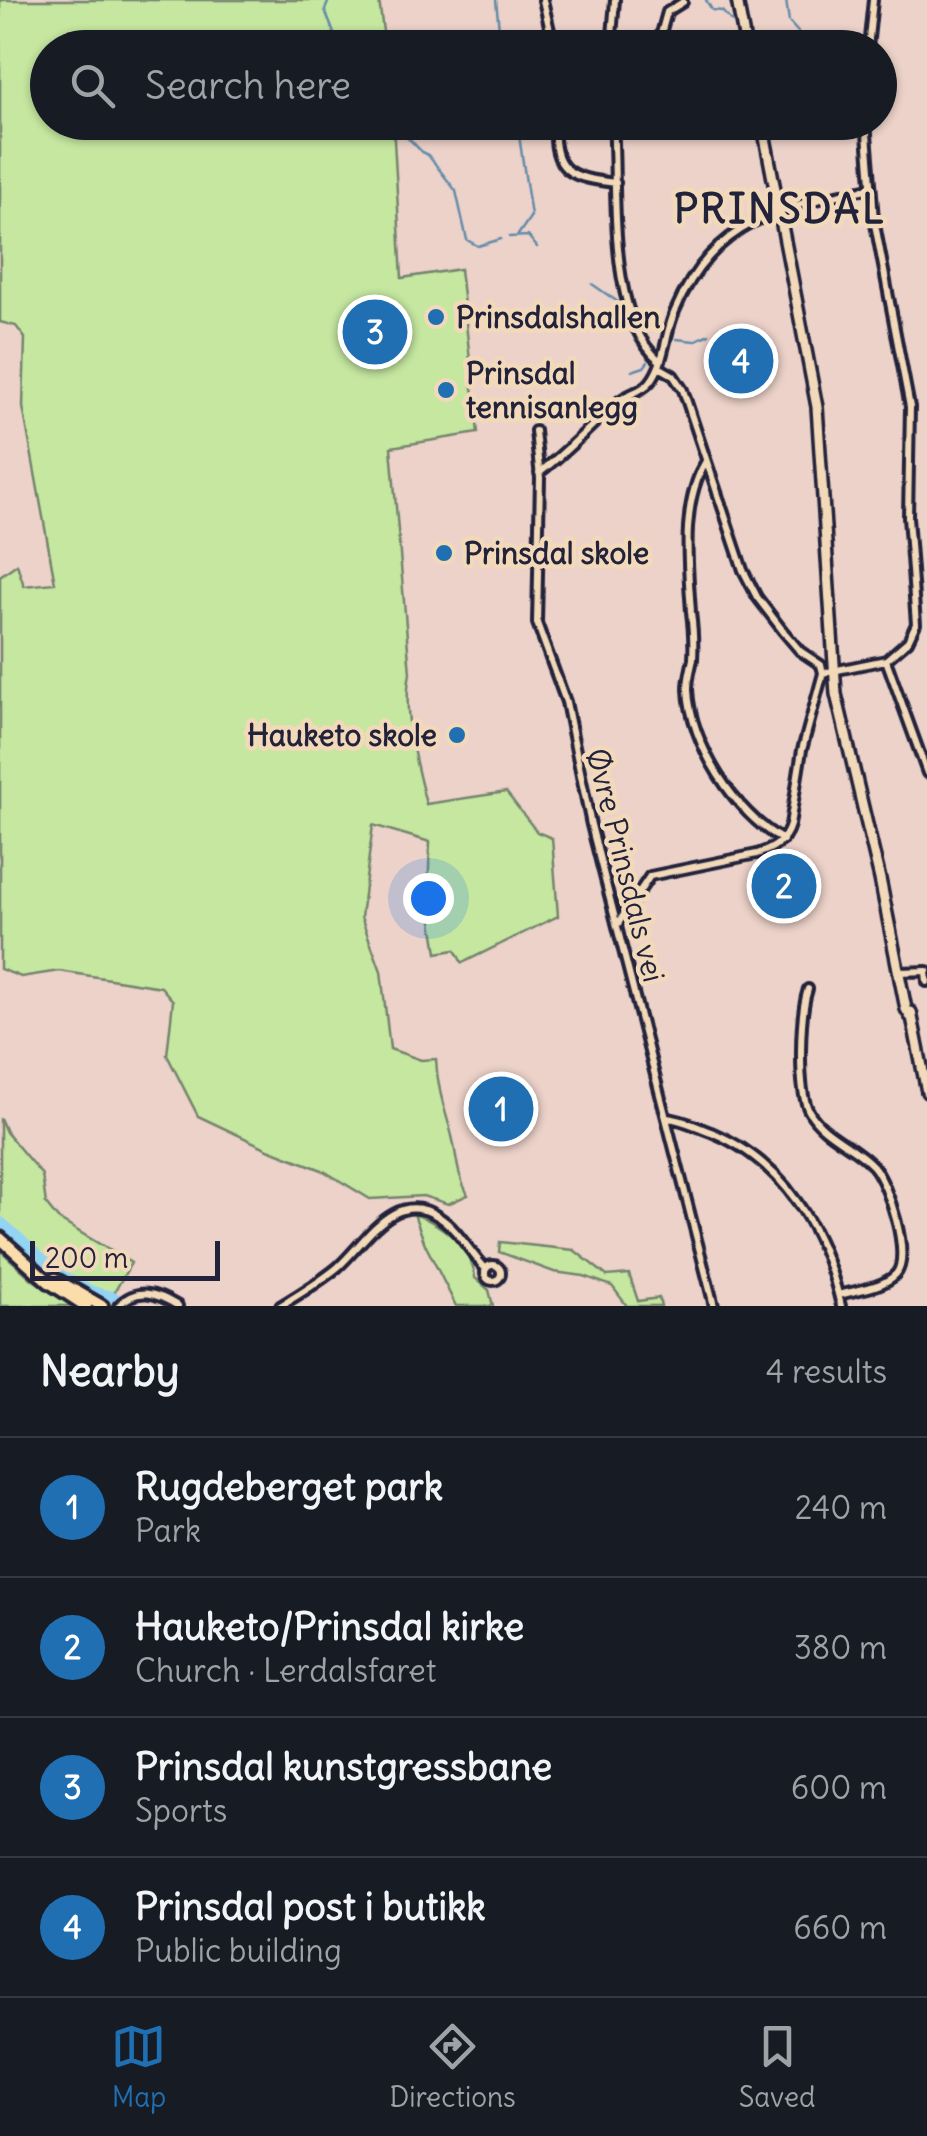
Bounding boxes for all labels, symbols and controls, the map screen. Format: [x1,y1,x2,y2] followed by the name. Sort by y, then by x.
[30,30,897,140] search box
[65,58,120,113] icon: search
[145,62,351,109] text: Search here
[674,184,886,234] district label: PRINSDAL
[342,294,408,370] pin: 3
[456,298,661,336] place label: Prinsdalshallen
[425,306,447,328] marker: Prinsdalshallen
[708,324,774,398] pin: 4
[466,354,638,426] place label: Prinsdal tennisanlegg
[435,379,457,401] marker: Prinsdal tennisanlegg
[464,534,649,572] place label: Prinsdal skole
[433,542,455,564] marker: Prinsdal skole
[247,716,437,754] place label: Hauketo skole
[446,724,468,746] marker: Hauketo skole
[579,744,673,986] street label: Øvre Prinsdals vei
[752,848,816,924] pin: 2
[403,873,454,924] your location
[468,1072,534,1146] pin: 1
[30,1236,220,1280] scale bar
[45,1240,128,1276] text: 200 m
[40,1345,179,1397] text: Nearby
[766,1351,887,1392] text: 4 results
[135,1463,443,1510] text: Rugdeberget park
[66,1487,79,1528] text: 1
[795,1487,887,1528] text: 240 m
[135,1510,201,1551] text: Park
[135,1603,524,1650] text: Hauketo/Prinsdal kirke
[64,1627,81,1668] text: 2
[794,1627,887,1668] text: 380 m
[135,1650,437,1691] text: Church · Lerdalsfaret
[135,1743,552,1790] text: Prinsdal kunstgressbane
[63,1767,82,1808] text: 3
[791,1767,887,1808] text: 600 m
[135,1790,227,1831] text: Sports
[135,1883,486,1930] text: Prinsdal post i butikk
[63,1907,82,1948] text: 4
[793,1907,887,1948] text: 660 m
[135,1930,342,1971] text: Public building
[111,2019,166,2115] tab: Map
[389,2019,516,2115] tab: Directions
[739,2019,816,2115] tab: Saved

